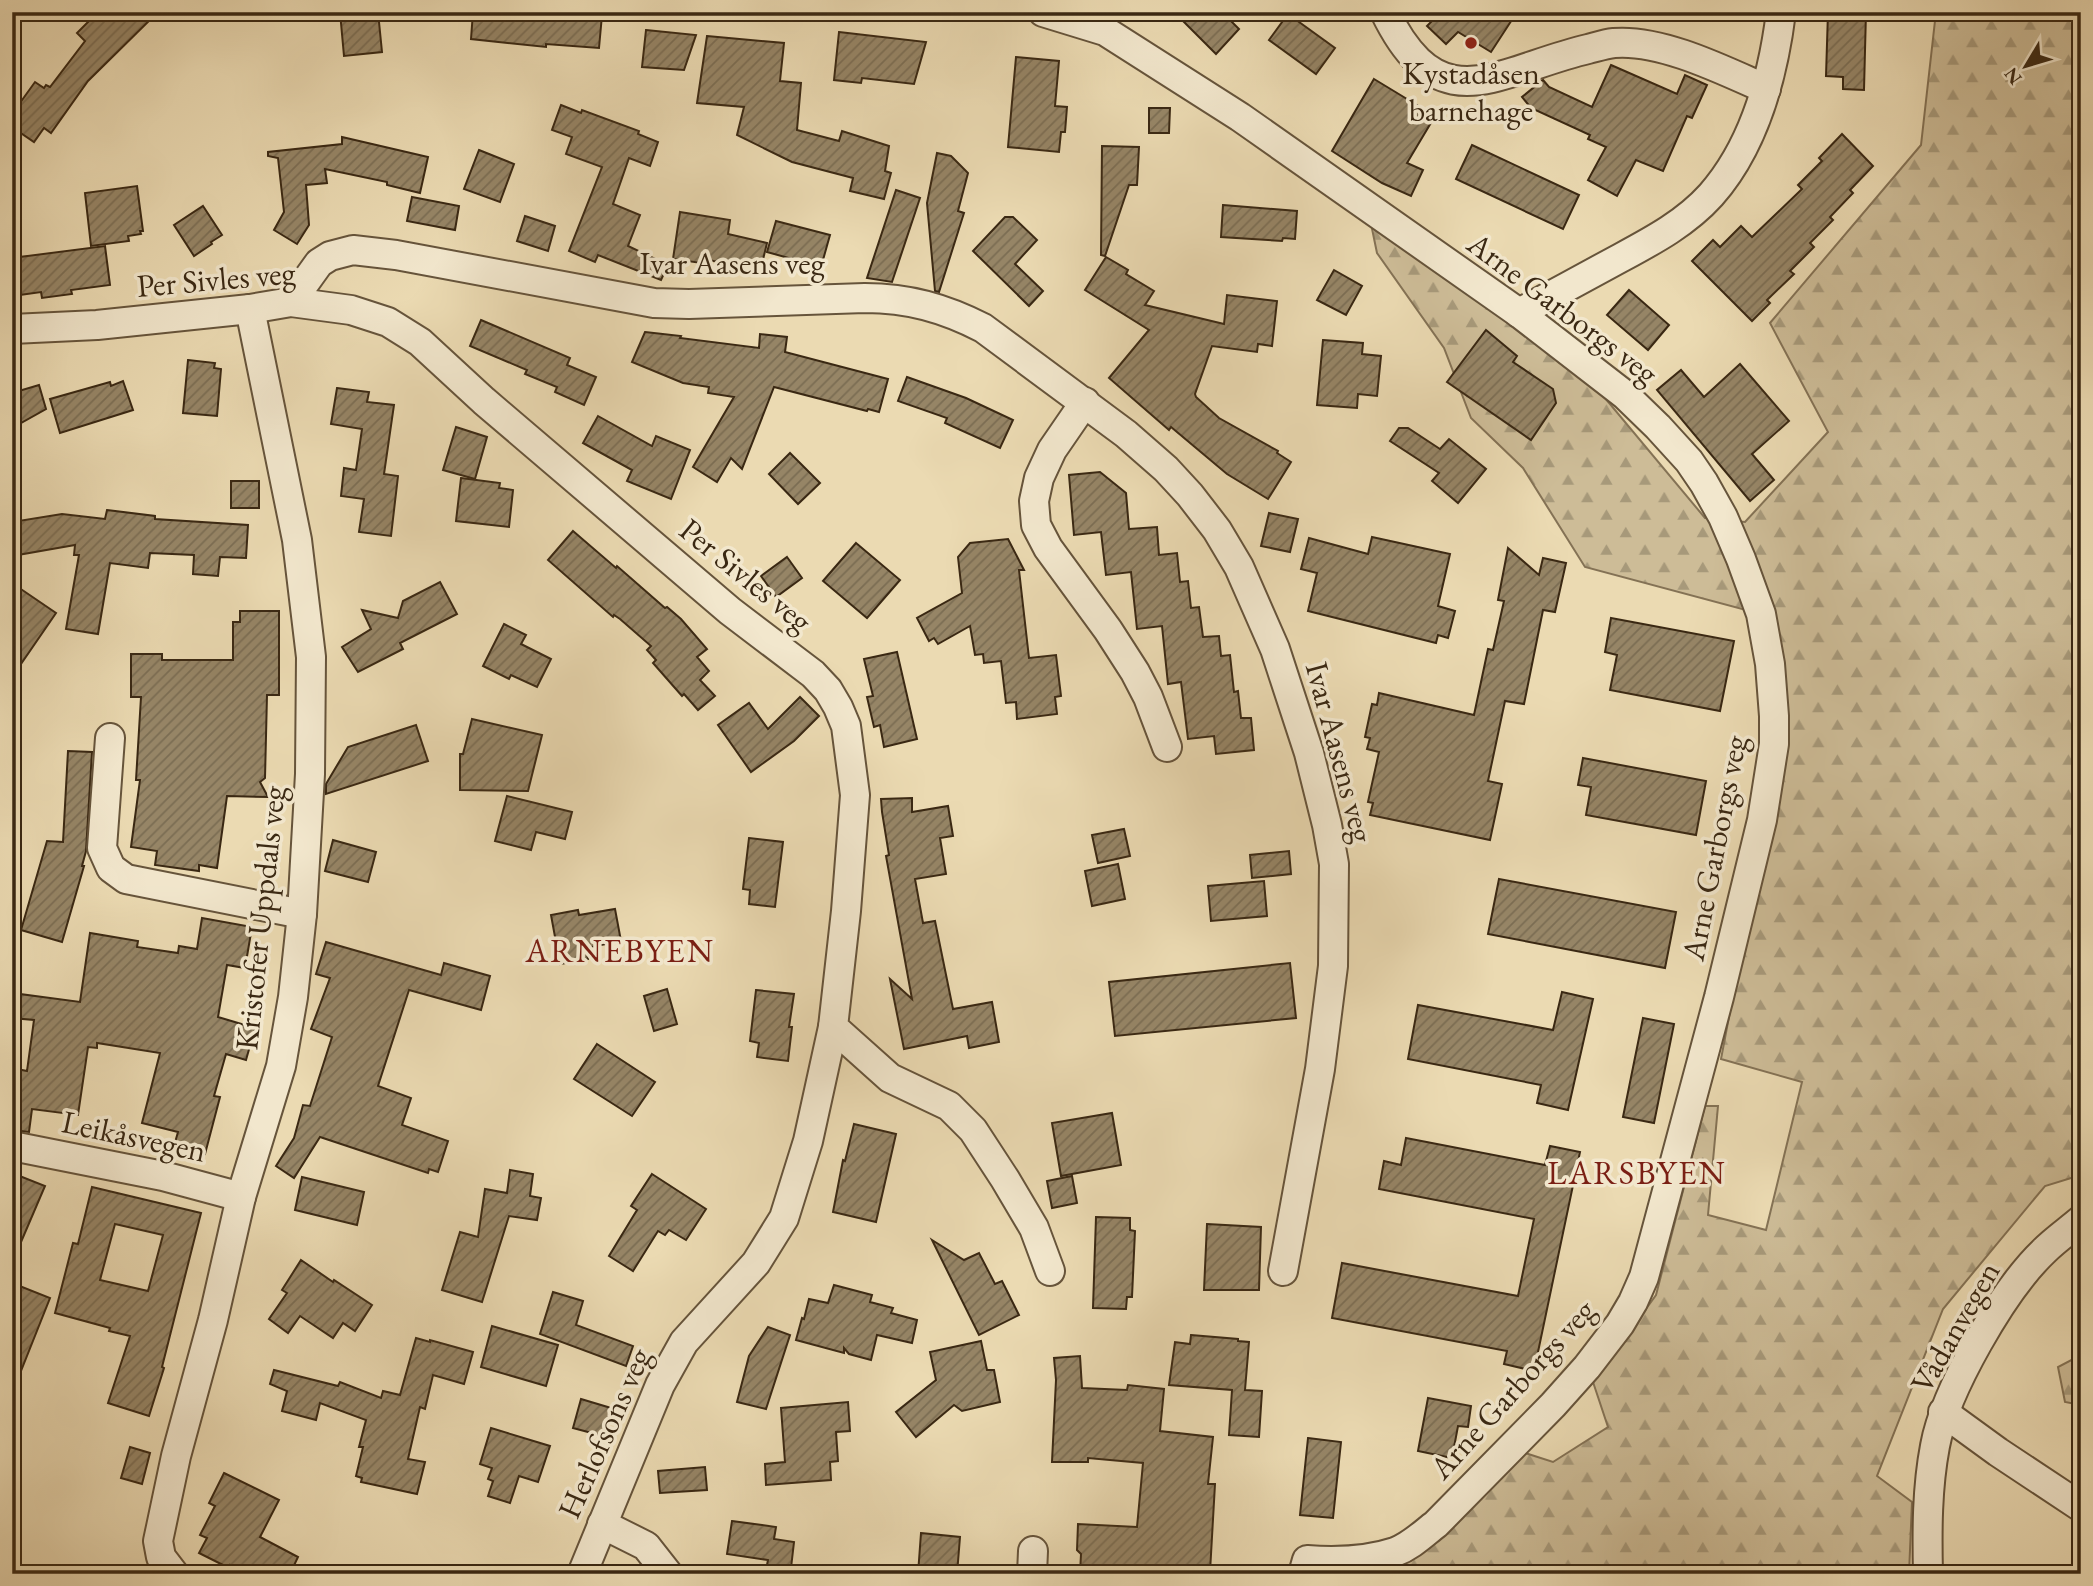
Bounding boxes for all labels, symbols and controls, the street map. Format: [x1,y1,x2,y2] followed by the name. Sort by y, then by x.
[1992,32,2062,102] north arrow
[1463,35,1479,51] marker: Kystadåsen barnehage
[1402,52,1540,131] place label: Kystadåsen barnehage
[1998,62,2028,90] text: N
[1458,222,1668,394] street label: Arne Garborgs veg
[639,242,826,284] street label: Ivar Aasens veg
[135,251,298,307] street label: Per Sivles veg
[671,509,822,642] street label: Per Sivles veg
[1296,657,1385,848] street label: Ivar Aasens veg
[1671,731,1757,965] street label: Arne Garborgs veg
[225,783,295,1052] street label: Kristofer Uppdals veg
[524,929,715,972] district label: ARNEBYEN
[58,1100,210,1172] street label: Leikåsvegen
[1547,1151,1727,1194] district label: LARSBYEN
[1901,1254,2010,1400] street label: Vådanvegen
[1419,1289,1605,1489] street label: Arne Garborgs veg
[548,1340,661,1525] street label: Herlofsons veg

